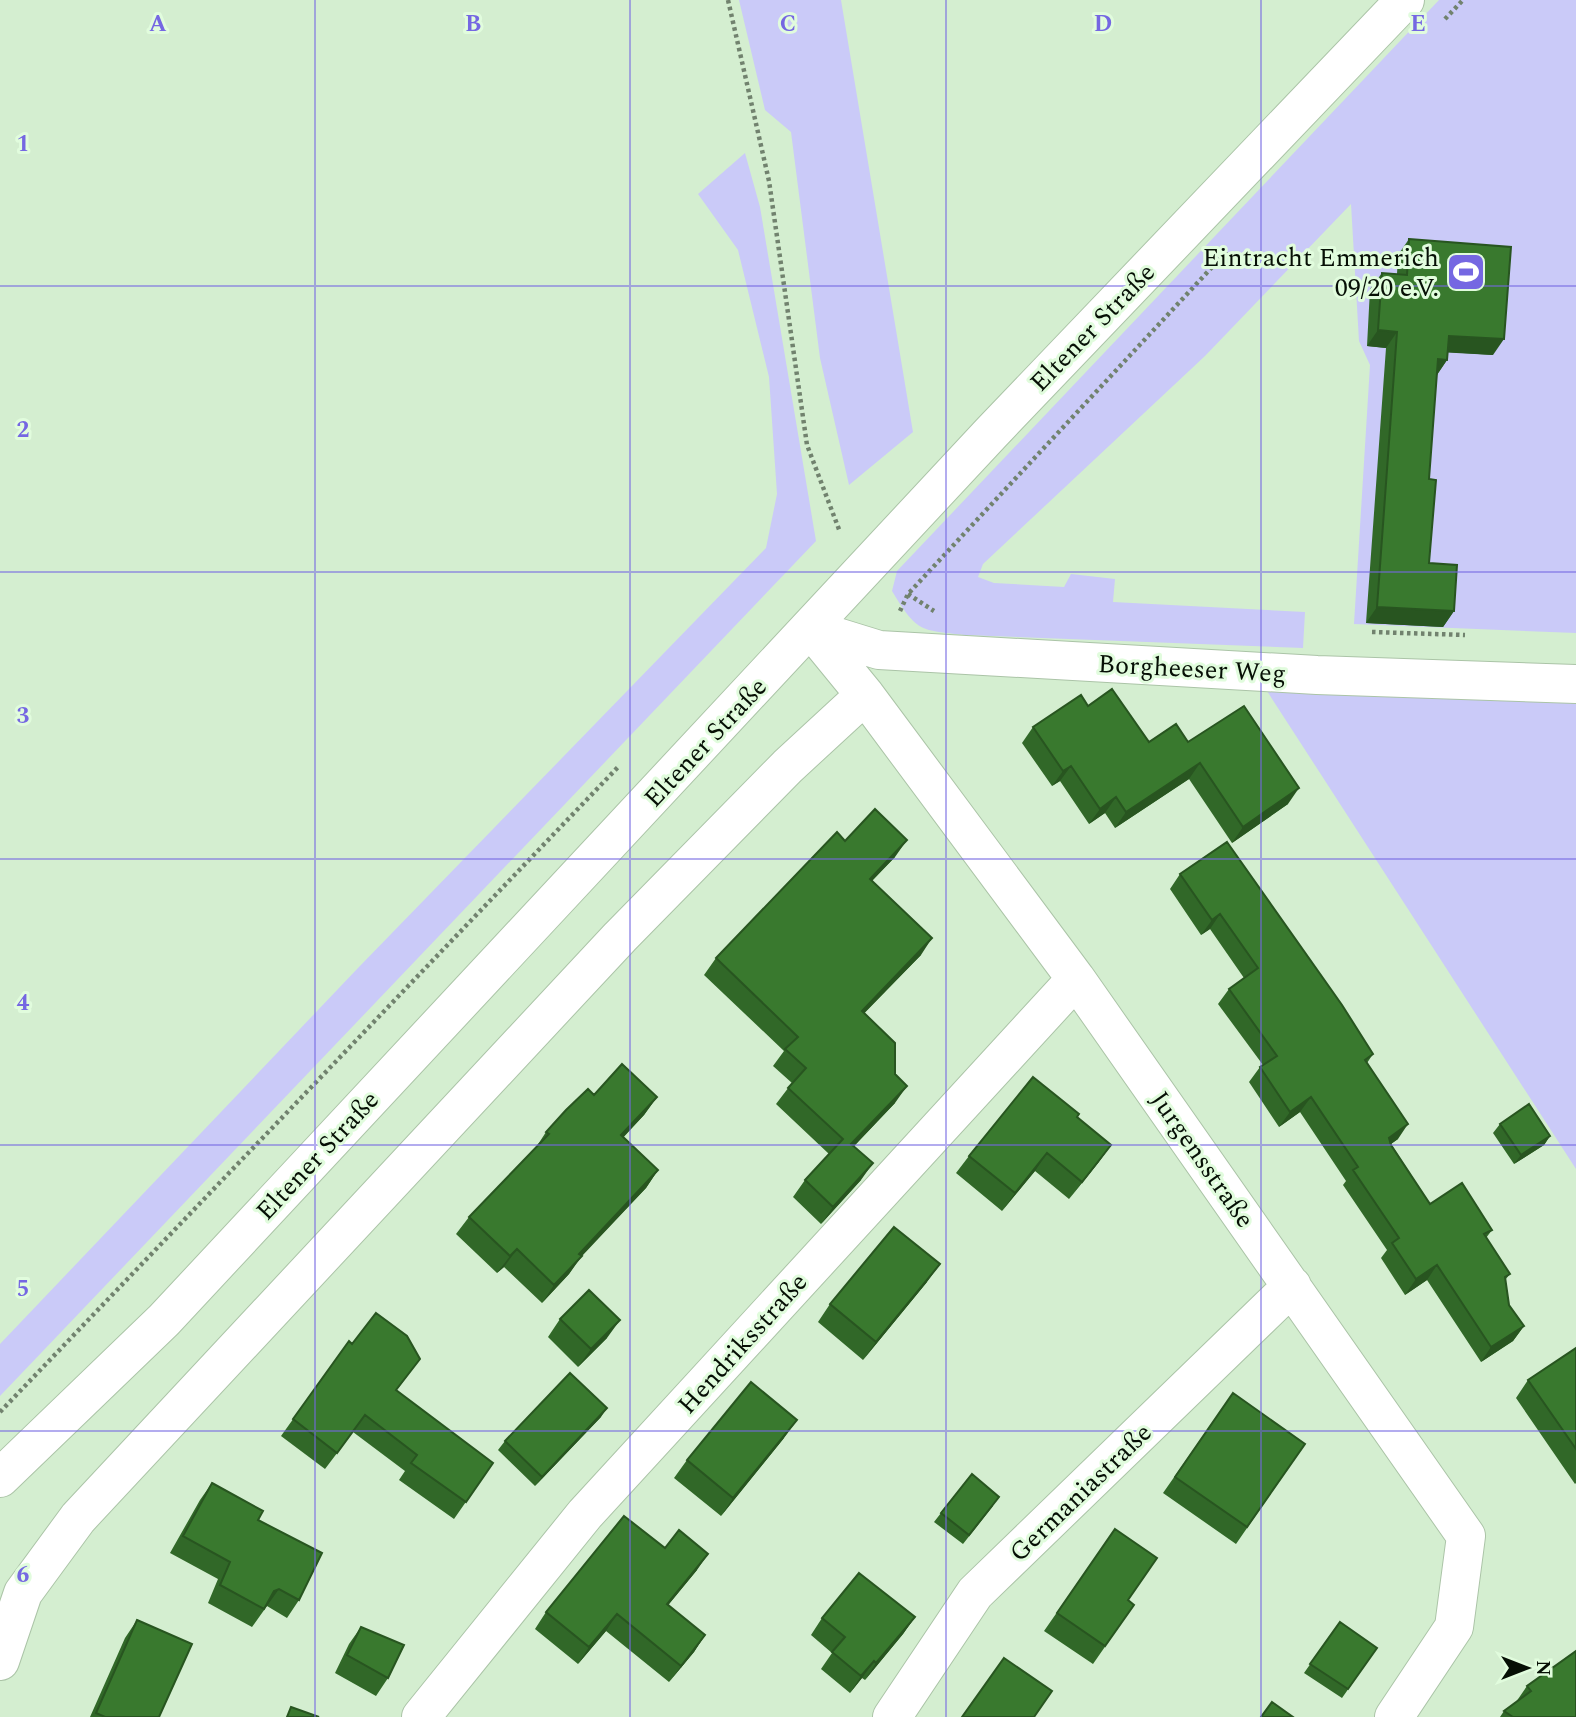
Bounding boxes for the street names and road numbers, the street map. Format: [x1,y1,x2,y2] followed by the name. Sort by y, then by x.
[1021,254,1165,401] street label: Eltener Straße
[1097,644,1287,694] street label: Borgheeser Weg
[634,668,777,817] street label: Eltener Straße
[246,1081,389,1230] street label: Eltener Straße
[1140,1083,1264,1236] street label: Jurgensstraße
[668,1264,817,1423] street label: Hendriksstraße
[1000,1414,1161,1572] street label: Germaniastraße

